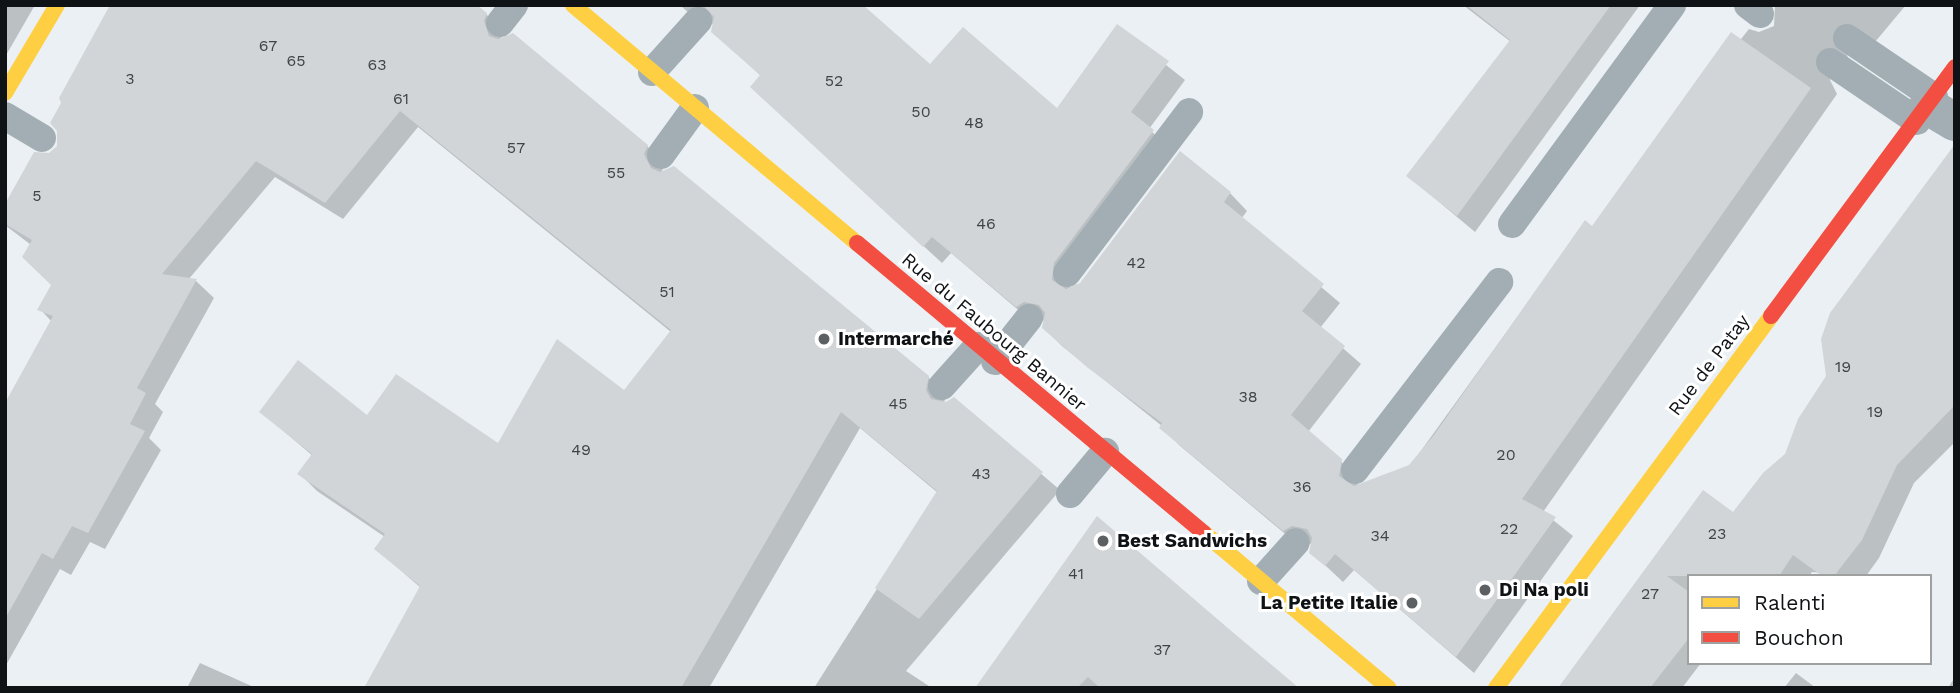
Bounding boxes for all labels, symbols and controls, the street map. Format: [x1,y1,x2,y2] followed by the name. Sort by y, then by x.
[259,36,277,56] house number: 67
[286,51,306,71] house number: 65
[367,55,387,75] house number: 63
[125,69,135,89] house number: 3
[825,71,843,91] house number: 52
[393,89,409,109] house number: 61
[911,102,931,122] house number: 50
[964,113,984,133] house number: 48
[507,138,525,158] house number: 57
[607,163,625,183] house number: 55
[32,186,42,206] house number: 5
[976,214,996,234] house number: 46
[897,248,1091,416] street label: Rue du Faubourg Bannier
[1126,253,1146,273] house number: 42
[659,282,675,302] house number: 51
[1664,310,1754,420] street label: Rue de Patay
[838,328,954,350] place label: Intermarché
[816,331,832,347] marker: Intermarché
[1835,357,1851,377] house number: 19
[1238,387,1258,407] house number: 38
[888,394,908,414] house number: 45
[1867,402,1883,422] house number: 19
[571,440,591,460] house number: 49
[1496,445,1516,465] house number: 20
[971,464,991,484] house number: 43
[1292,477,1312,497] house number: 36
[1500,519,1518,539] house number: 22
[1708,524,1726,544] house number: 23
[1370,526,1390,546] house number: 34
[1117,530,1267,552] place label: Best Sandwichs
[1095,533,1111,549] marker: Best Sandwichs
[1068,564,1084,584] house number: 41
[1687,574,1932,665] legend
[1499,579,1589,601] place label: Di Na poli
[1477,582,1493,598] marker: Di Na poli
[1641,584,1659,604] house number: 27
[1754,590,1826,615] text: Ralenti
[1260,592,1398,614] place label: La Petite Italie
[1404,595,1420,611] marker: La Petite Italie
[1754,625,1844,650] text: Bouchon
[1153,640,1171,660] house number: 37

